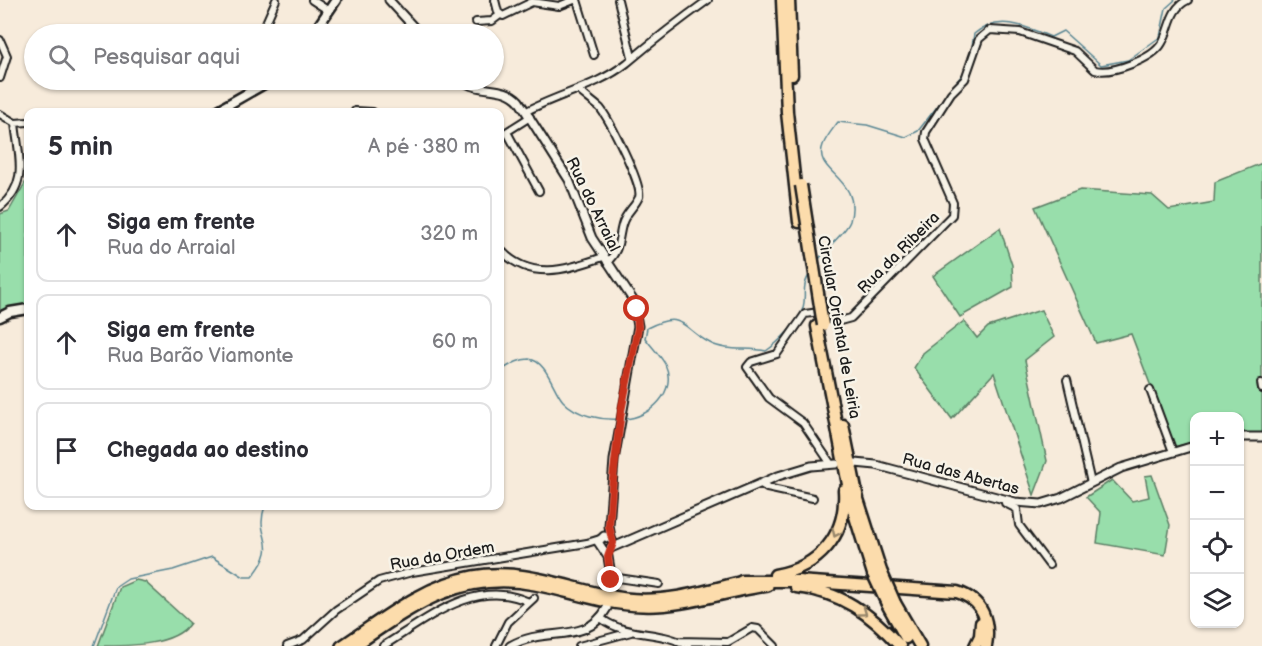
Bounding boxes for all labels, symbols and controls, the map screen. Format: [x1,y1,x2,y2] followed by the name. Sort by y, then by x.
[24,24,504,90] search box
[45,41,78,74] icon: search
[93,44,240,71] text: Pesquisar aqui
[48,132,113,163] text: 5 min
[368,135,480,159] text: A pé · 380 m
[562,154,624,255] street label: Rua do Arraial
[854,208,944,298] street label: Rua da Ribeira
[107,209,255,236] text: Siga em frente
[50,218,83,251] icon: ahead
[420,222,478,246] text: 320 m
[813,234,864,420] street label: Circular Oriental de Leiria
[107,236,235,260] text: Rua do Arraial
[623,295,649,321] route start
[107,317,255,344] text: Siga em frente
[50,326,83,359] icon: ahead
[432,330,478,354] text: 60 m
[107,344,293,368] text: Rua Barão Viamonte
[1190,412,1244,628] map controls
[1190,412,1244,466] button: +
[50,434,83,467] icon: arrive
[107,437,309,464] text: Chegada ao destino
[900,450,1021,499] street label: Rua das Abertas
[1190,466,1244,520] button: −
[1190,520,1244,574] button: locate
[831,526,843,537] one-way arrow
[389,538,496,575] street label: Rua da Ordem
[597,566,623,592] route end
[1190,574,1244,628] button: layers
[857,605,868,616] one-way arrow

